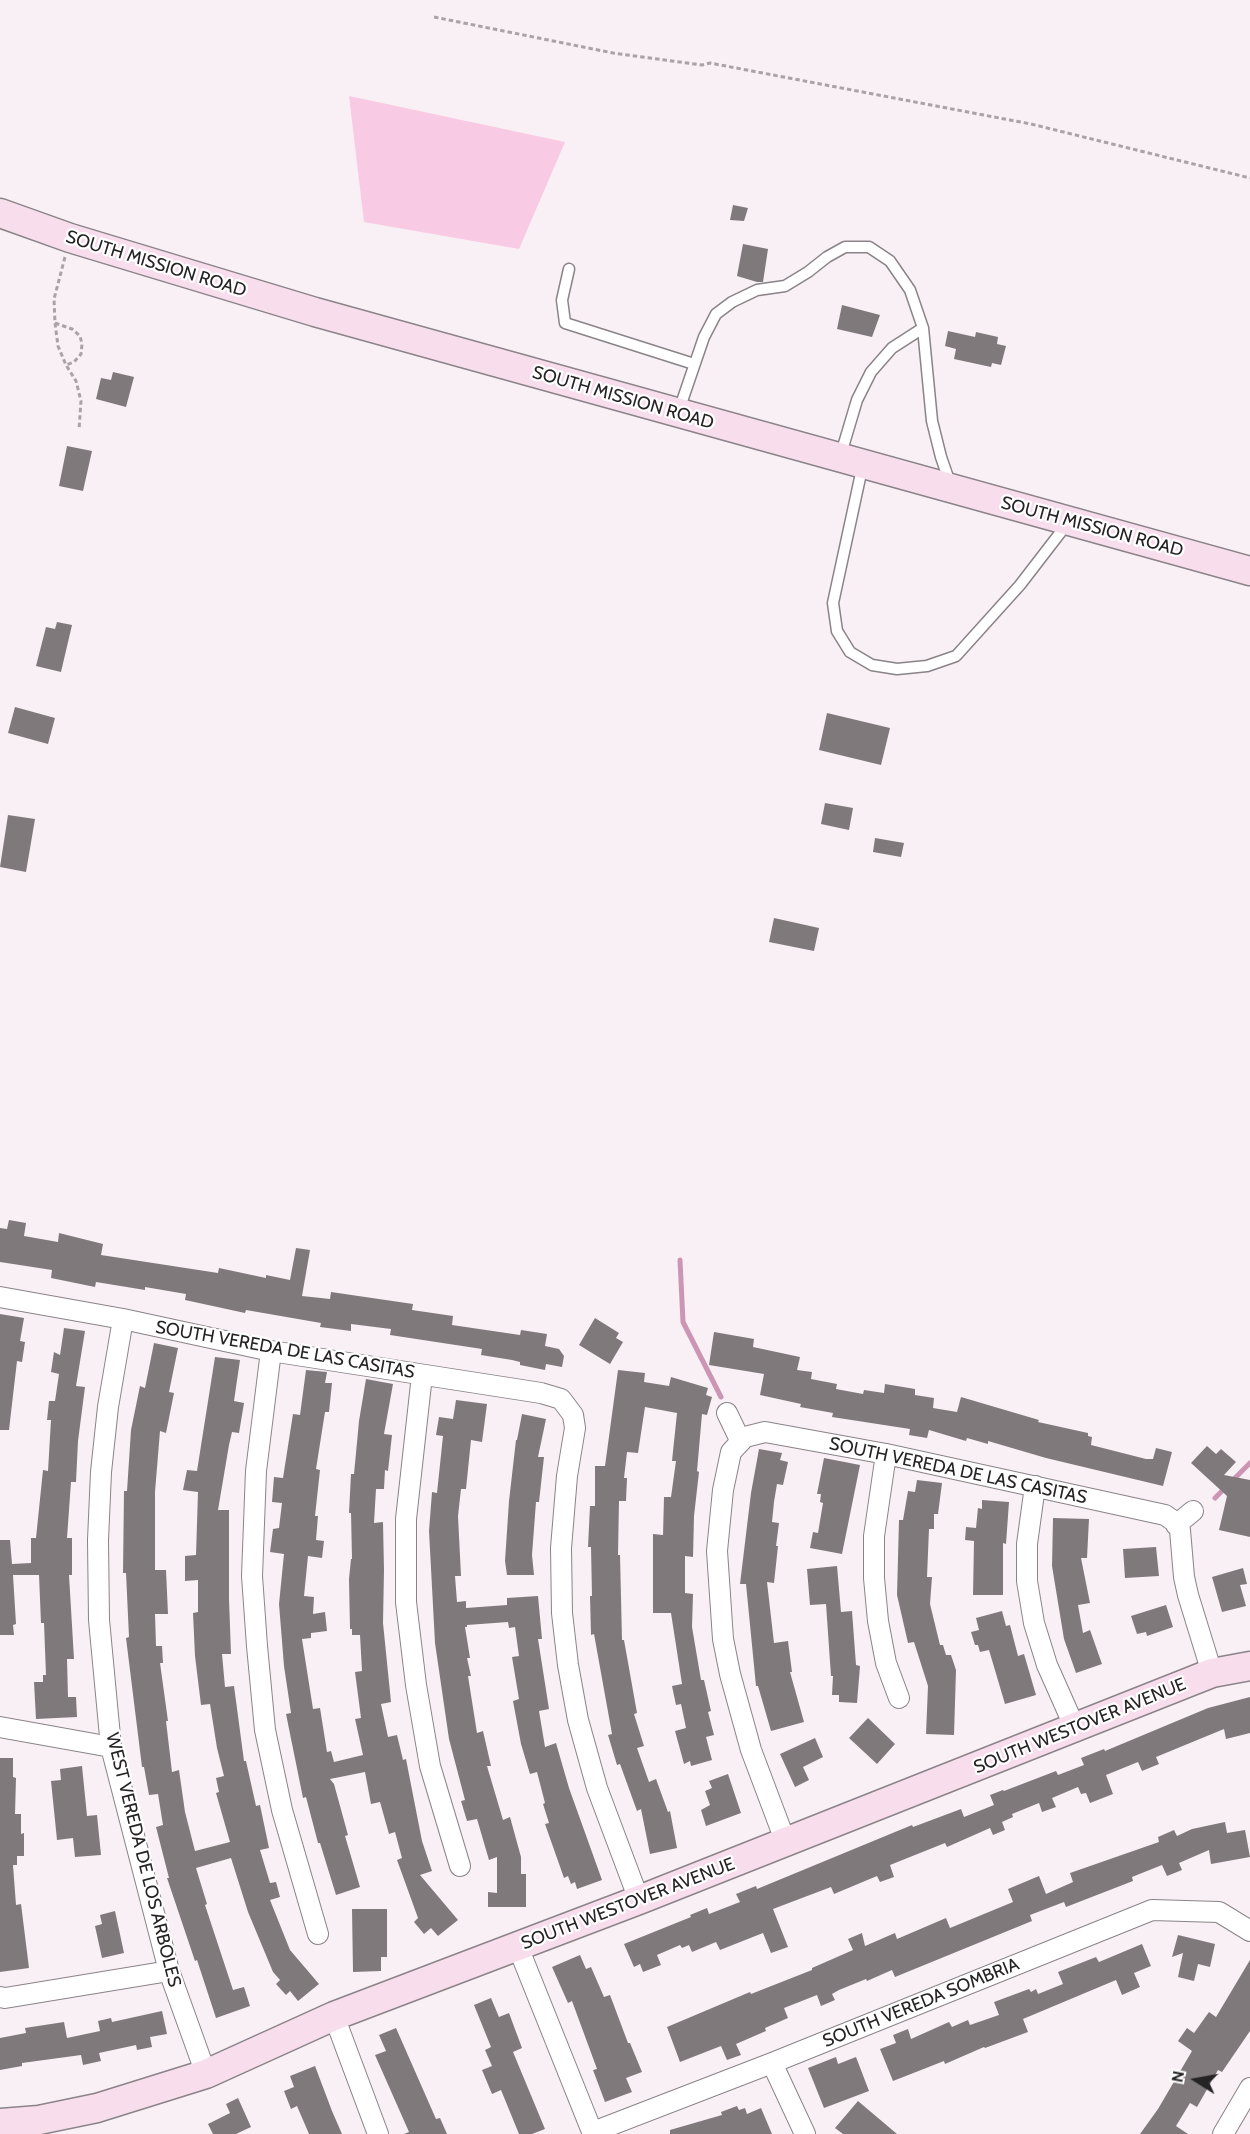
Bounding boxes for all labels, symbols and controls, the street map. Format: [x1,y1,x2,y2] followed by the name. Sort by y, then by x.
[63,226,249,302] street label: SOUTH MISSION ROAD
[530,362,716,434] street label: SOUTH MISSION ROAD
[999,492,1185,562] street label: SOUTH MISSION ROAD
[154,1317,416,1383] street label: SOUTH VEREDA DE LAS CASITAS
[827,1433,1089,1509] street label: SOUTH VEREDA DE LAS CASITAS
[971,1674,1189,1778] street label: SOUTH WESTOVER AVENUE
[101,1731,185,1989] street label: WEST VEREDA DE LOS ARBOLES
[518,1853,738,1955] street label: SOUTH WESTOVER AVENUE
[820,1954,1022,2052] street label: SOUTH VEREDA SOMBRIA
[1166,2050,1226,2110] north arrow
[1167,2069,1188,2084] text: N

